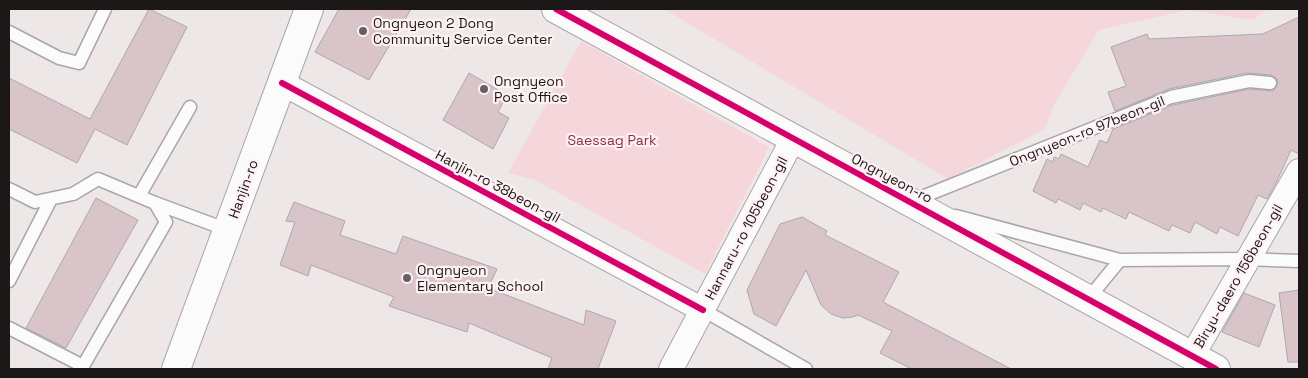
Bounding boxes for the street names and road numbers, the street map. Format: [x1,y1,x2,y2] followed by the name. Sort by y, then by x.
[1007,92,1167,170] street label: Ongnyeon-ro 97beon-gil
[432,145,564,227] street label: Hanjin-ro 38beon-gil
[848,149,936,207] street label: Ongnyeon-ro
[701,153,791,303] street label: Hannaru-ro 105beon-gil
[224,157,262,221] street label: Hanjin-ro
[1189,201,1287,351] street label: Biryu-daero 156beon-gil

